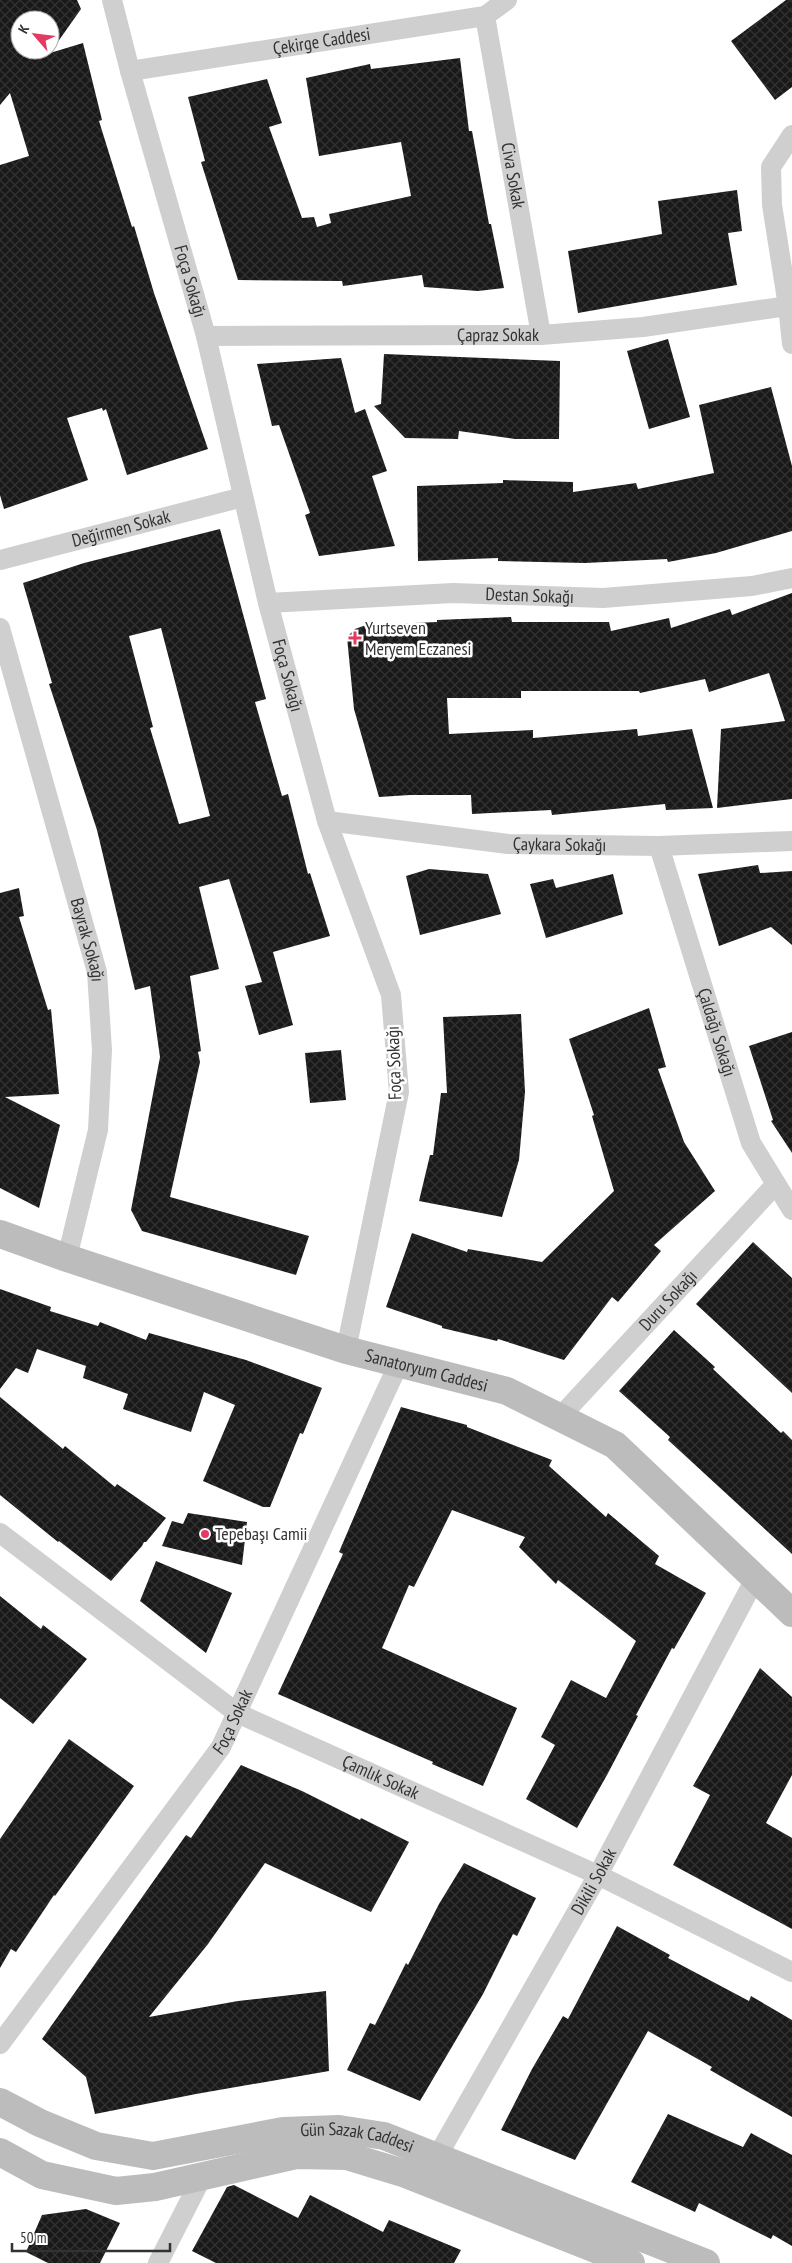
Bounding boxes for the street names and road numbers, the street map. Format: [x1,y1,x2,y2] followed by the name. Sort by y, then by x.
[271,22,372,60] street label: Çekirge Caddesi
[496,141,531,210] street label: Civa Sokak
[170,242,212,320] street label: Foça Sokağı
[457,323,539,346] street label: Çapraz Sokak
[69,504,173,552] street label: Değirmen Sokak
[485,582,574,608] street label: Destan Sokağı
[267,636,309,714] street label: Foça Sokağı
[513,832,606,856] street label: Çaykara Sokağı
[66,895,110,982] street label: Bayrak Sokağı
[693,985,742,1079] street label: Çaldağı Sokağı
[381,1026,406,1100] street label: Foça Sokağı
[634,1265,702,1335] street label: Duru Sokağı
[363,1343,490,1397] street label: Sanatoryum Caddesi
[207,1685,257,1759] street label: Foça Sokak
[339,1750,423,1804] street label: Çamlık Sokak
[566,1844,621,1919] street label: Dikili Sokak
[300,2117,418,2158] street label: Gün Sazak Caddesi

